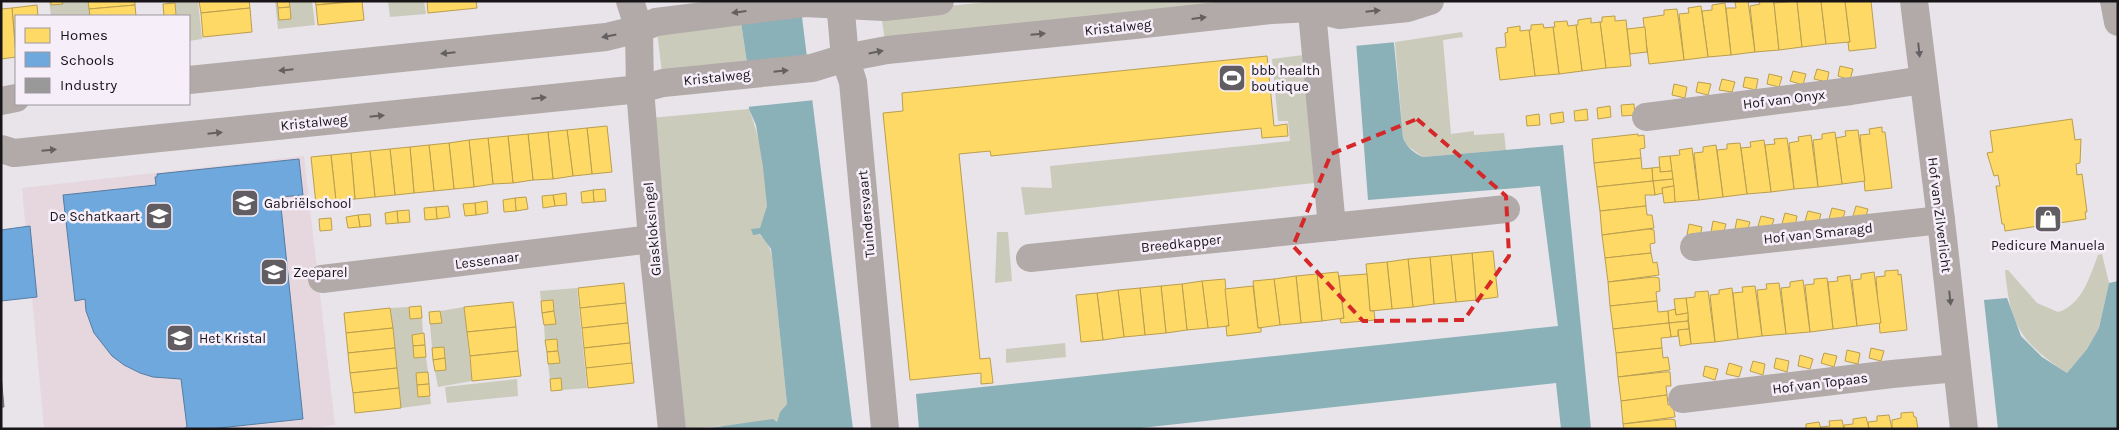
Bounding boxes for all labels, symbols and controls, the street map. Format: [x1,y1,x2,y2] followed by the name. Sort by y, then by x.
[1365,7,1381,15] one-way arrow
[731,8,747,16] one-way arrow
[1192,14,1208,22] one-way arrow
[15,15,190,105] legend
[1084,16,1152,39] street label: Kristalweg
[60,26,108,44] text: Homes
[1030,30,1046,38] one-way arrow
[601,32,617,40] one-way arrow
[1915,42,1923,58] one-way arrow
[869,48,884,56] one-way arrow
[440,49,456,57] one-way arrow
[60,51,114,69] text: Schools
[1251,62,1320,95] place label: bbb health boutique
[1217,63,1247,93] sports icon: bbb health boutique
[278,66,294,74] one-way arrow
[683,66,751,89] street label: Kristalweg
[773,67,789,75] one-way arrow
[60,76,117,94] text: Industry
[1742,86,1826,113] street label: Hof van Onyx
[531,94,547,102] one-way arrow
[280,111,348,134] street label: Kristalweg
[369,112,385,120] one-way arrow
[208,129,224,137] one-way arrow
[41,145,57,153] one-way arrow
[1924,156,1955,274] street label: Hof van Zilverlicht
[854,169,879,258] street label: Tuindersvaart
[640,181,665,277] street label: Glaskloksingel
[230,188,260,218] school or university icon: Gabriëlschool
[264,195,352,212] place label: Gabriëlschool
[144,201,174,231] school or university icon: De Schatkaart
[2033,204,2063,234] shop icon: Pedicure Manuela
[50,208,140,225] place label: De Schatkaart
[1763,219,1874,248] street label: Hof van Smaragd
[1140,231,1223,256] street label: Breedkapper
[1991,237,2105,254] place label: Pedicure Manuela
[454,248,521,273] street label: Lessenaar
[259,257,289,287] school or university icon: Zeeparel
[293,264,348,281] place label: Zeeparel
[1946,290,1954,306] one-way arrow
[165,323,195,353] school or university icon: Het Kristal
[199,330,266,347] place label: Het Kristal
[1771,369,1869,398] street label: Hof van Topaas

